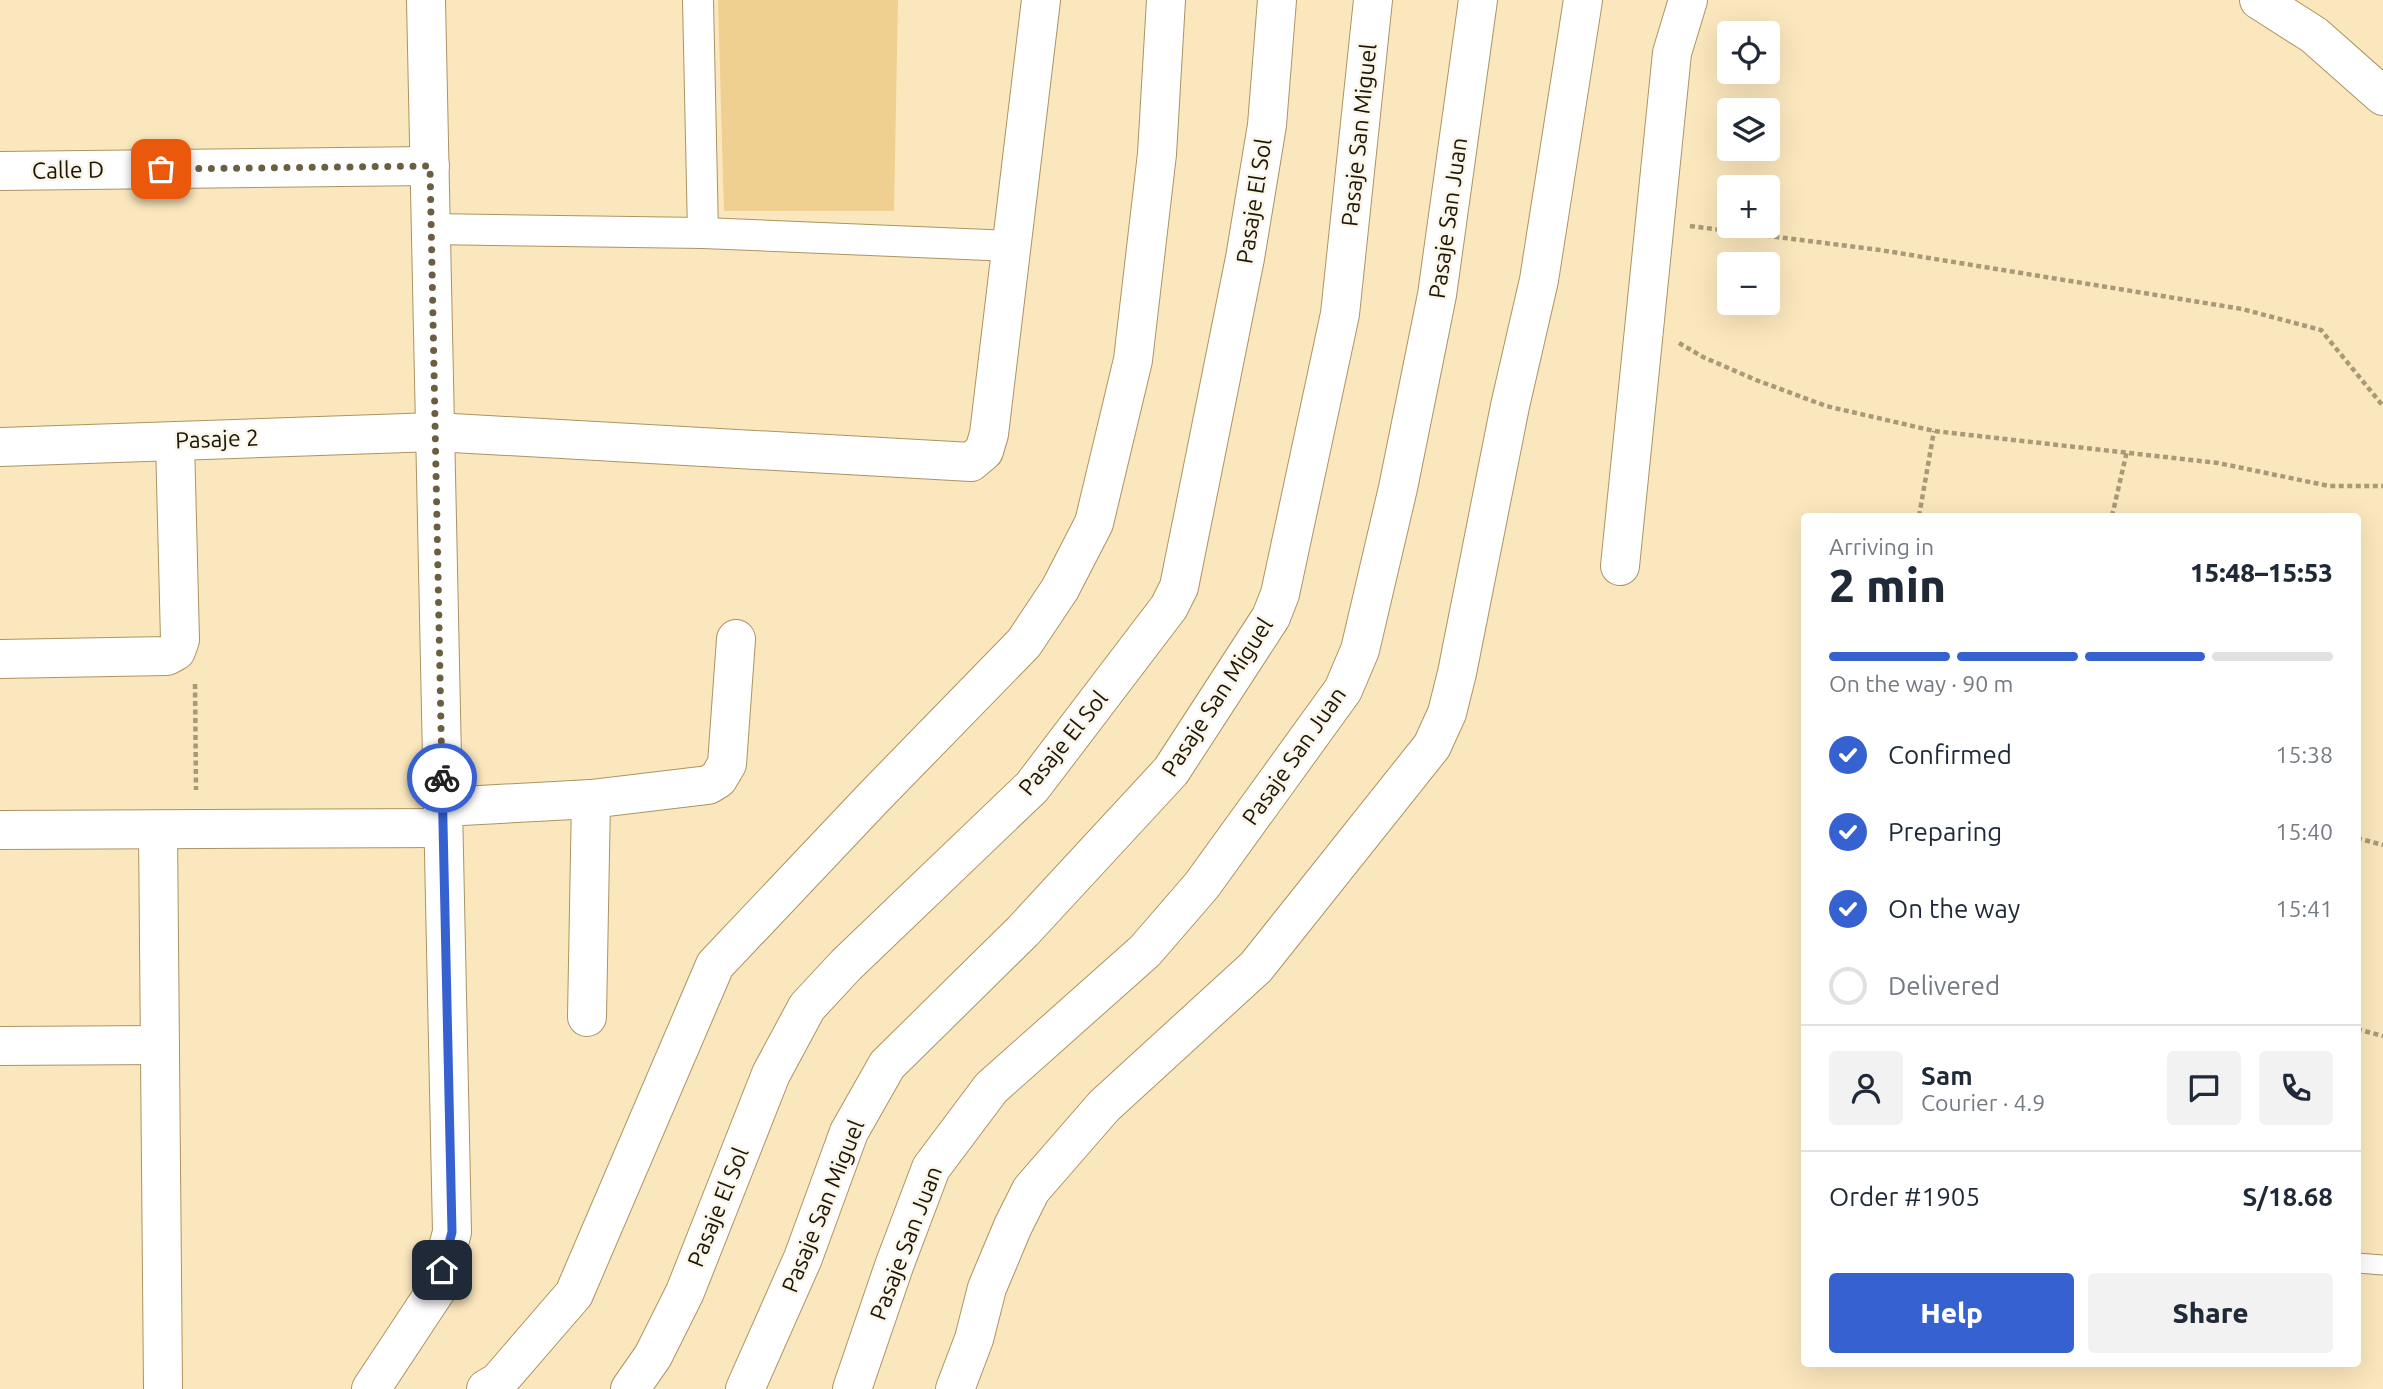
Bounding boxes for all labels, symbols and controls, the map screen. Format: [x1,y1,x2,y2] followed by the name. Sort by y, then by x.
[1717,21,1780,315] map controls
[1717,21,1780,84] button: locate
[1336,42,1381,228] street label: Pasaje San Miguel
[1717,98,1780,161] button: layers
[1424,136,1471,300] street label: Pasaje San Juan
[1231,137,1276,265] street label: Pasaje El Sol
[131,139,191,199] pin
[142,150,180,188] icon: bag
[32,156,104,183] street label: Calle D
[1717,175,1780,238] button: +
[1717,252,1780,315] button: −
[175,425,259,452] street label: Pasaje 2
[1829,534,1934,559] text: Arriving in
[2190,558,2333,587] text: 15:48–15:53
[1829,559,1946,611] text: 2 min
[1156,613,1277,781] street label: Pasaje San Miguel
[1829,671,2013,696] text: On the way · 90 m
[1237,682,1350,829] street label: Pasaje San Juan
[1013,686,1112,800] street label: Pasaje El Sol
[1829,736,1867,774] icon: check
[1888,740,2012,769] text: Confirmed
[2275,742,2333,767] text: 15:38
[407,743,477,813] courier
[423,759,461,797] icon: bike
[1829,813,1867,851] icon: check
[1888,817,2002,846] text: Preparing
[2275,819,2333,844] text: 15:40
[1829,890,1867,928] icon: check
[1888,894,2020,923] text: On the way
[2275,896,2333,921] text: 15:41
[1888,971,2000,1000] text: Delivered
[1829,1051,1903,1125] button: person
[2167,1051,2241,1125] button: chat
[2259,1051,2333,1125] button: phone
[1921,1061,1973,1090] text: Sam
[1921,1090,2045,1115] text: Courier · 4.9
[777,1116,869,1296] street label: Pasaje San Miguel
[682,1144,753,1270] street label: Pasaje El Sol
[865,1163,946,1323] street label: Pasaje San Juan
[1829,1182,1980,1211] text: Order #1905
[2243,1182,2333,1211] text: S/18.68
[412,1240,472,1300] pin
[423,1251,461,1289] icon: home
[1829,1273,2074,1353] button: Help
[2088,1273,2333,1353] button: Share

